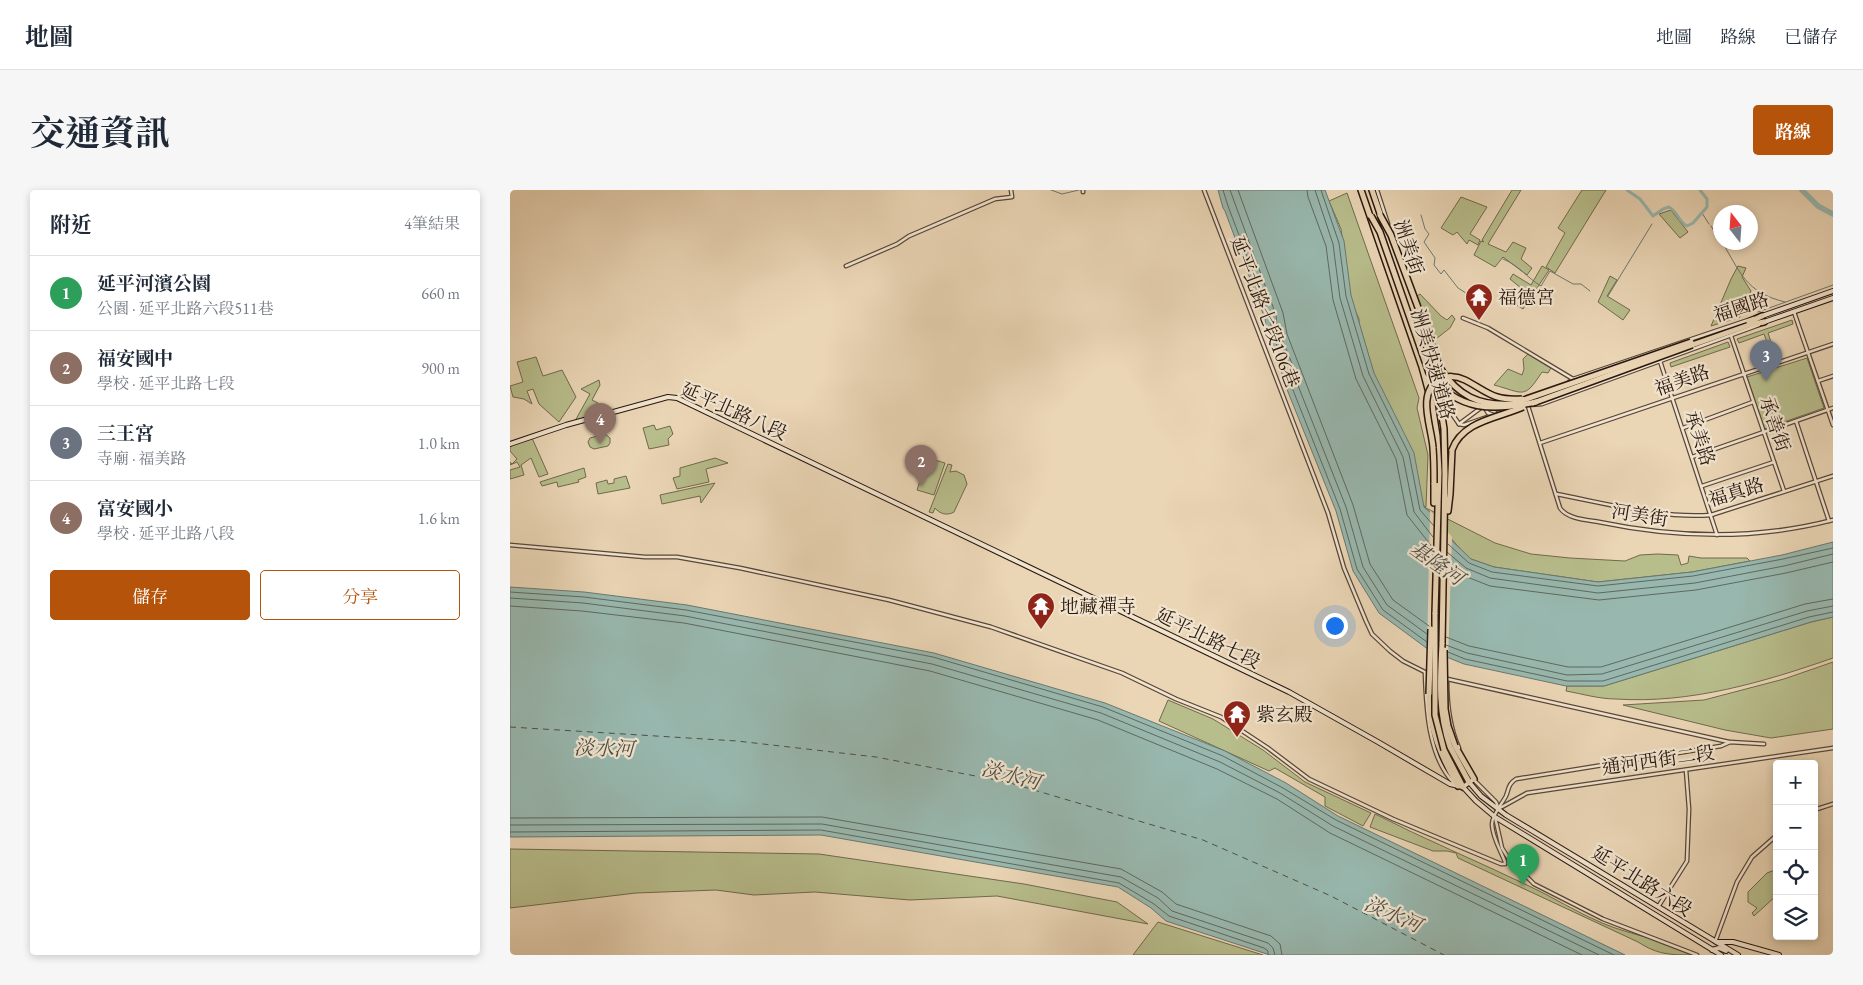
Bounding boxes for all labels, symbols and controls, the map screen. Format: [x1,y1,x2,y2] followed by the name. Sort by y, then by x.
[25,21,73,52] text: 地圖
[1656,25,1692,48] text: 地圖
[1720,25,1756,48] text: 路線
[1784,25,1838,48] text: 已儲存
[1753,105,1833,155] button: 路線
[30,110,170,155] text: 交通資訊
[1713,205,1758,250] north arrow
[50,211,92,238] text: 附近
[404,213,460,234] text: 4筆結果
[1388,216,1430,278] street label: 洲美街
[1225,233,1305,391] street label: 延平北路七段106巷
[97,271,211,296] text: 延平河濱公園
[1464,282,1494,321] temple icon: 福德宮
[62,283,70,304] text: 1
[421,283,460,304] text: 660 m
[1498,285,1555,310] place label: 福德宮
[1710,286,1772,328] street label: 福國路
[97,298,274,319] text: 公園 · 延平北路六段511巷
[1405,306,1461,422] street label: 洲美快速道路
[1750,340,1782,381] pin: 3
[97,346,173,371] text: 福安國中
[62,358,70,379] text: 2
[421,358,460,379] text: 900 m
[1651,359,1713,401] street label: 福美路
[97,373,235,394] text: 學校 · 延平北路七段
[677,376,791,446] street label: 延平北路八段
[1754,393,1796,455] street label: 承善街
[584,403,616,444] pin: 4
[1679,407,1721,469] street label: 承美路
[97,421,154,446] text: 三王宮
[62,433,70,454] text: 3
[418,433,460,454] text: 1.0 km
[905,445,937,486] pin: 2
[97,448,187,469] text: 寺廟 · 福美路
[1705,472,1767,512] street label: 福真路
[97,496,173,521] text: 富安國小
[1610,498,1670,532] street label: 河美街
[62,508,70,529] text: 4
[418,508,460,529] text: 1.6 km
[97,523,235,544] text: 學校 · 延平北路八段
[1405,535,1471,593] water label: 基隆河
[50,570,250,620] button: 儲存
[260,570,460,620] button: 分享
[1026,591,1056,630] temple icon: 地藏禪寺
[1060,594,1136,619] place label: 地藏禪寺
[1151,602,1265,674] street label: 延平北路七段
[1322,613,1348,639] your location
[1222,699,1252,738] temple icon: 紫玄殿
[1256,702,1313,727] place label: 紫玄殿
[574,734,637,762] water label: 淡水河
[1600,740,1716,780] street label: 通河西街二段
[979,755,1046,796] water label: 淡水河
[1773,760,1818,940] map controls
[1773,760,1818,805] button: +
[1773,805,1818,850] button: −
[1587,840,1697,922] street label: 延平北路六段
[1507,844,1539,885] pin: 1
[1773,850,1818,895] button: locate
[1360,890,1428,939] water label: 淡水河
[1773,895,1818,940] button: layers

